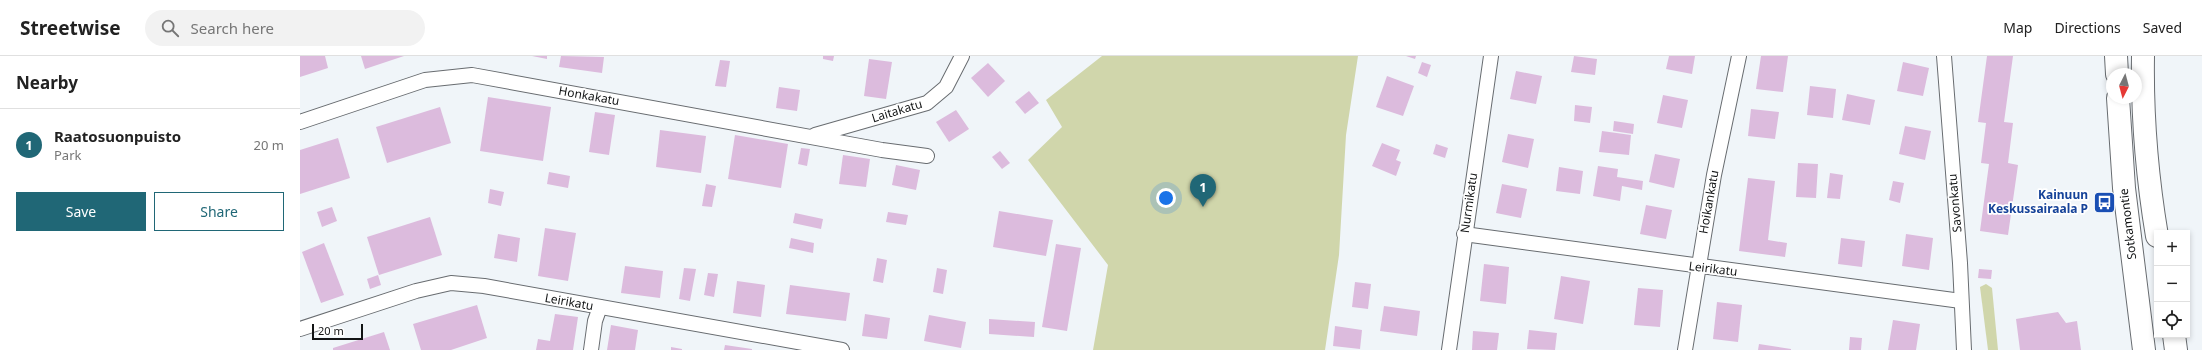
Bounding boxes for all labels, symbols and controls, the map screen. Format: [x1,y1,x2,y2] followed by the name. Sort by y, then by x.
[145,10,425,46] search box
[20,15,121,41] text: Streetwise
[159,17,181,39] icon: search
[191,18,274,38] text: Search here
[2003,18,2032,37] text: Map
[2054,18,2121,37] text: Directions
[2143,18,2182,37] text: Saved
[2106,68,2142,104] north arrow
[16,71,78,94] text: Nearby
[557,82,621,109] street label: Honkakatu
[869,95,924,126] street label: Laitakatu
[54,126,181,146] text: Raatosuonpuisto
[25,136,33,154] text: 1
[254,136,284,154] text: 20 m
[54,146,81,164] text: Park
[1695,169,1722,235] street label: Hoikankatu
[1456,172,1481,234] street label: Nurmikatu
[1943,173,1966,233] street label: Savonkatu
[1190,174,1216,207] pin: 1
[1988,186,2088,217] place label: Kainuun Keskussairaala P
[2115,187,2140,261] street label: Sotkamontie
[1156,188,1176,208] your location
[2091,189,2117,215] bus stop icon: Kainuun Keskussairaala P
[16,192,146,231] button: Save
[154,192,284,231] button: Share
[2154,230,2190,338] map controls
[2154,230,2190,266] button: +
[1688,257,1738,280] street label: Leirikatu
[2154,266,2190,302] button: −
[543,289,595,314] street label: Leirikatu
[2154,302,2190,338] button: locate
[312,322,363,341] scale bar
[318,323,344,338] text: 20 m

